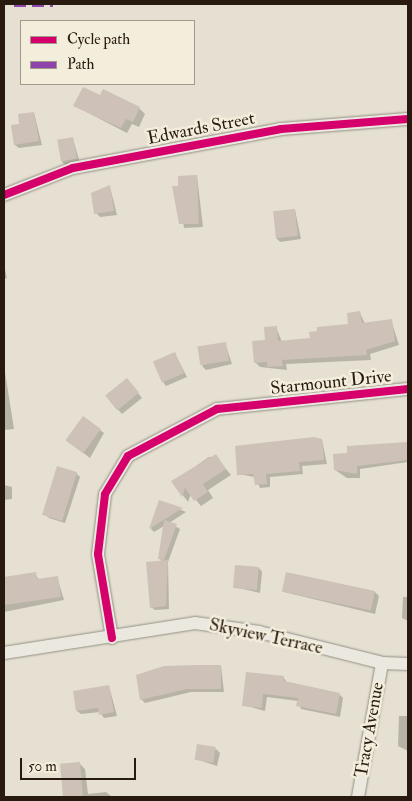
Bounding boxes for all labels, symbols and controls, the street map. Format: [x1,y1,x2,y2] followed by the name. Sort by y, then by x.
[20,20,195,85] legend
[67,30,130,49] text: Cycle path
[67,55,94,74] text: Path
[145,108,257,150] street label: Edwards Street
[269,366,393,400] street label: Starmount Drive
[207,614,325,660] street label: Skyview Terrace
[351,681,389,779] street label: Tracy Avenue
[22,748,139,780] scale bar
[28,757,57,776] text: 50 m

